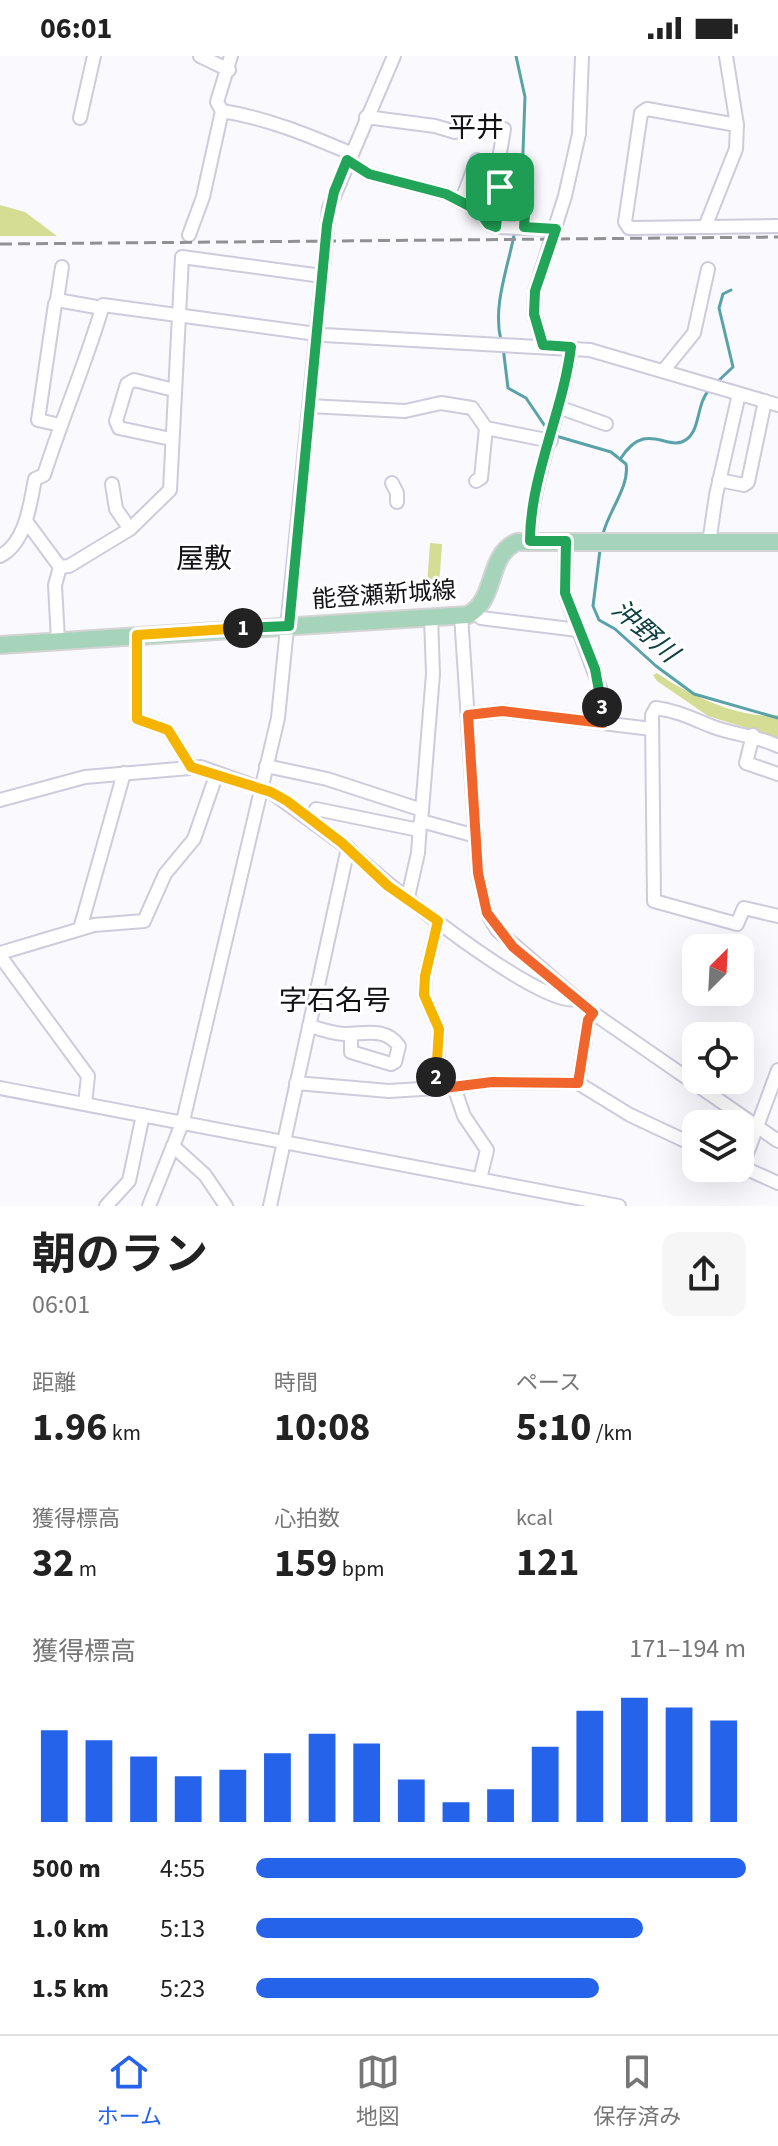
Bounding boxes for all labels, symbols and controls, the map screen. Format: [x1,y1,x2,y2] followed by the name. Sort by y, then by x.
[40,7,112,50] text: 06:01
[448,108,504,148] district label: 平井
[466,153,534,221] pin
[478,165,522,209] icon: arrive
[176,539,232,579] district label: 屋敷
[311,573,457,617] street label: 能登瀬新城線
[604,591,689,673] water label: 沖野川
[223,608,263,648] pin: 1
[237,612,249,644] text: 1
[582,687,622,727] pin: 3
[596,691,608,723] text: 3
[682,934,754,1006] north arrow
[682,934,754,1182] map controls
[279,981,391,1021] district label: 字石名号
[682,1022,754,1094] button: locate
[416,1057,456,1097] pin: 2
[430,1061,442,1093] text: 2
[682,1110,754,1182] button: layers
[32,1224,208,1287] text: 朝のラン
[662,1232,746,1316] button: share
[32,1286,90,1323] text: 06:01
[32,1367,76,1399] text: 距離
[274,1367,318,1399] text: 時間
[516,1367,581,1399] text: ペース
[32,1399,107,1456] text: 1.96
[274,1399,370,1456] text: 10:08
[516,1399,591,1456] text: 5:10
[107,1417,141,1449] text: km
[591,1417,633,1449] text: /km
[516,1502,553,1534] text: kcal
[32,1503,120,1535] text: 獲得標高
[274,1503,340,1535] text: 心拍数
[516,1534,579,1591] text: 121
[32,1535,74,1592] text: 32
[274,1535,337,1592] text: 159
[74,1553,97,1585] text: m
[337,1553,384,1585] text: bpm
[629,1630,746,1667] text: 171–194 m
[32,1633,136,1670] text: 獲得標高
[32,1850,101,1887] text: 500 m
[160,1850,205,1887] text: 4:55
[32,1910,109,1947] text: 1.0 km
[160,1910,205,1947] text: 5:13
[32,1970,109,2007] text: 1.5 km
[160,1970,205,2007] text: 5:23
[97,2050,162,2133] tab: ホーム
[356,2050,400,2133] tab: 地図
[593,2050,681,2133] tab: 保存済み

